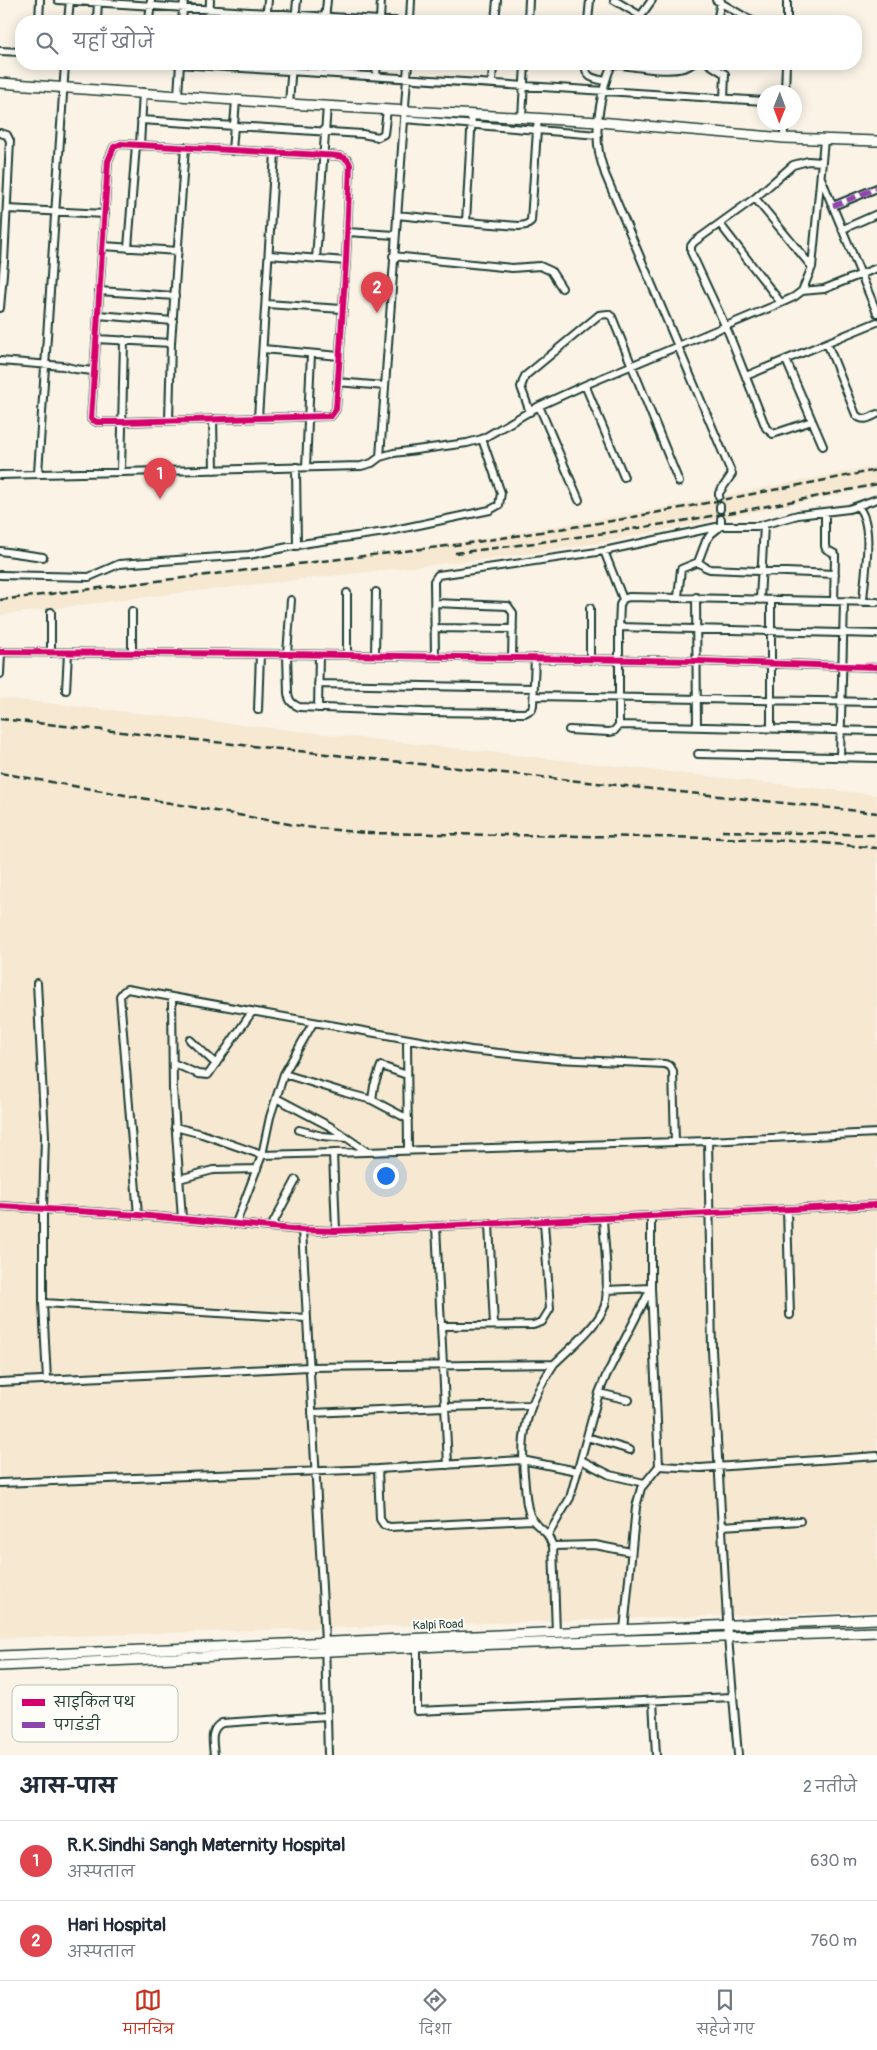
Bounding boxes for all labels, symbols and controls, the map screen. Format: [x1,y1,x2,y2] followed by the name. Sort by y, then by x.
[15,15,862,70] search box
[33,29,61,57] icon: search
[73,30,154,54] text: यहाँ खोजें
[757,85,802,130] north arrow
[361,272,393,313] pin: 2
[144,458,176,499] pin: 1
[373,1163,399,1189] your location
[412,1617,464,1633] street label: Kalpi Road
[12,1685,178,1742] legend
[53,1691,135,1711] text: साइकिल पथ
[53,1714,101,1734] text: पगडंडी
[20,1773,116,1800] text: आस-पास
[803,1777,857,1797] text: 2 नतीजे
[67,1833,345,1857] text: R.K.Sindhi Sangh Maternity Hospital
[33,1851,39,1871] text: 1
[810,1851,857,1871] text: 630 m
[67,1862,135,1882] text: अस्पताल
[67,1913,166,1937] text: Hari Hospital
[32,1931,40,1951] text: 2
[811,1931,857,1951] text: 760 m
[67,1942,135,1962] text: अस्पताल
[123,1986,174,2045] tab: मानचित्र
[419,1986,451,2045] tab: दिशा
[697,1986,754,2045] tab: सहेजे गए

